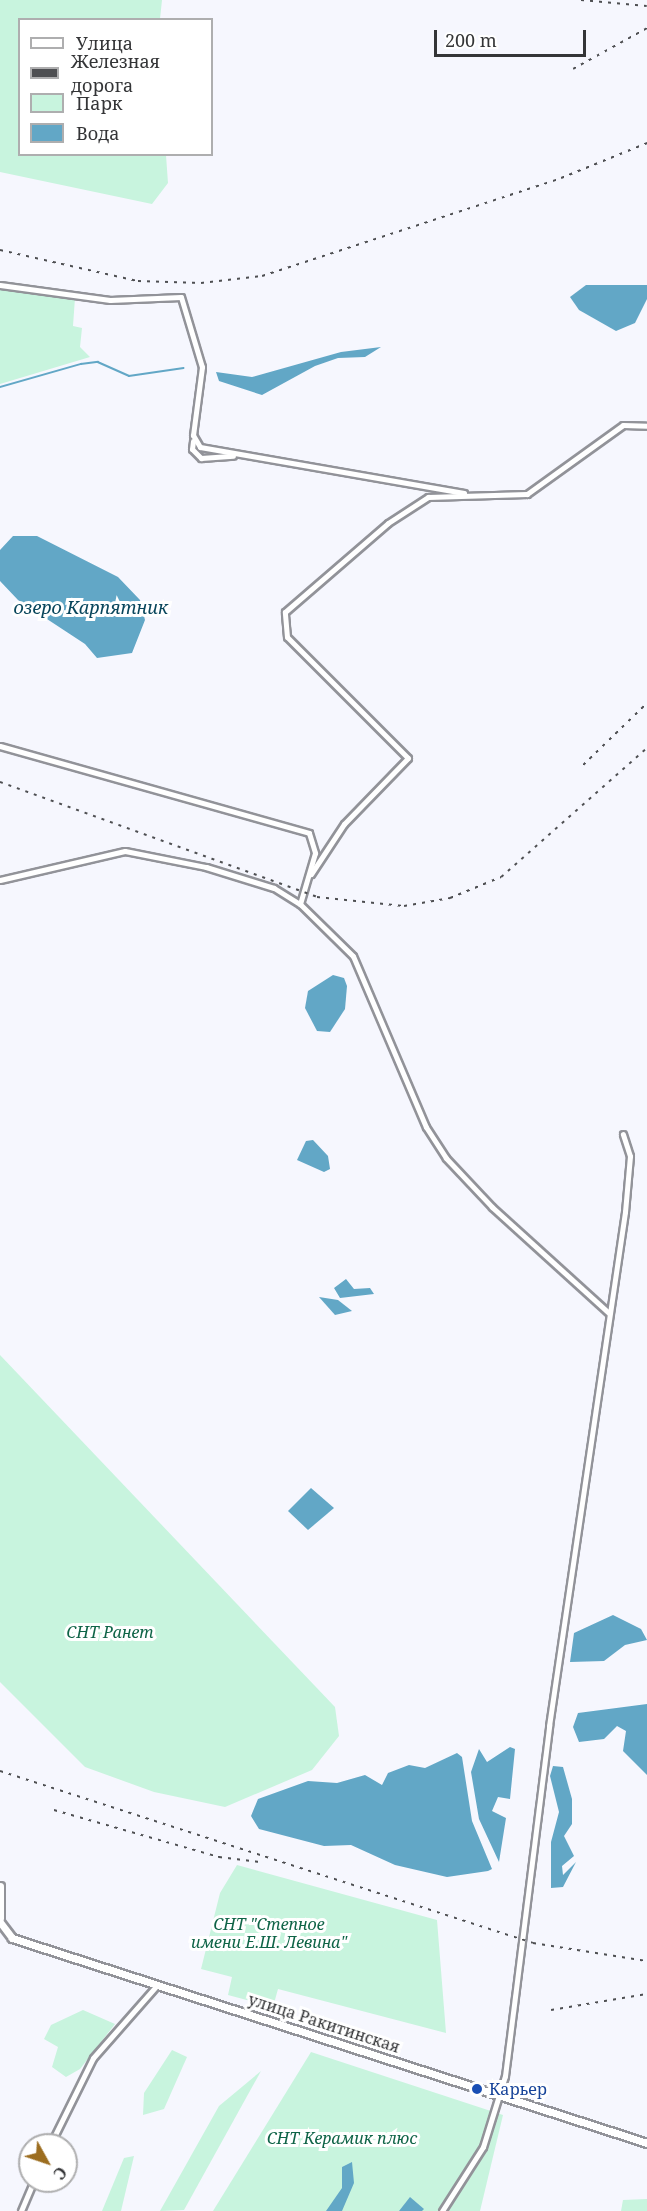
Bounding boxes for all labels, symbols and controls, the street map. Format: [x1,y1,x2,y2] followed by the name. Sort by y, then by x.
[18,18,213,156] legend
[437,18,588,56] scale bar
[445,28,497,52] text: 200 m
[76,31,133,55] text: Улица
[71,49,160,97] text: Железная дорога
[76,91,123,115] text: Парк
[76,121,120,145] text: Вода
[14,596,168,618] water label: озеро Карпятник
[66,1622,154,1642] park label: СНТ Ранет
[191,1914,347,1952] park label: СНТ "Степное имени Е.Ш. Левина"
[246,1989,402,2057] street label: улица Ракитинская
[489,2079,547,2099] place label: Карьер
[470,2082,484,2096] marker: Карьер
[267,2128,417,2148] park label: СНТ Керамик плюс
[18,2133,78,2193] north arrow
[48,2162,72,2184] text: С

